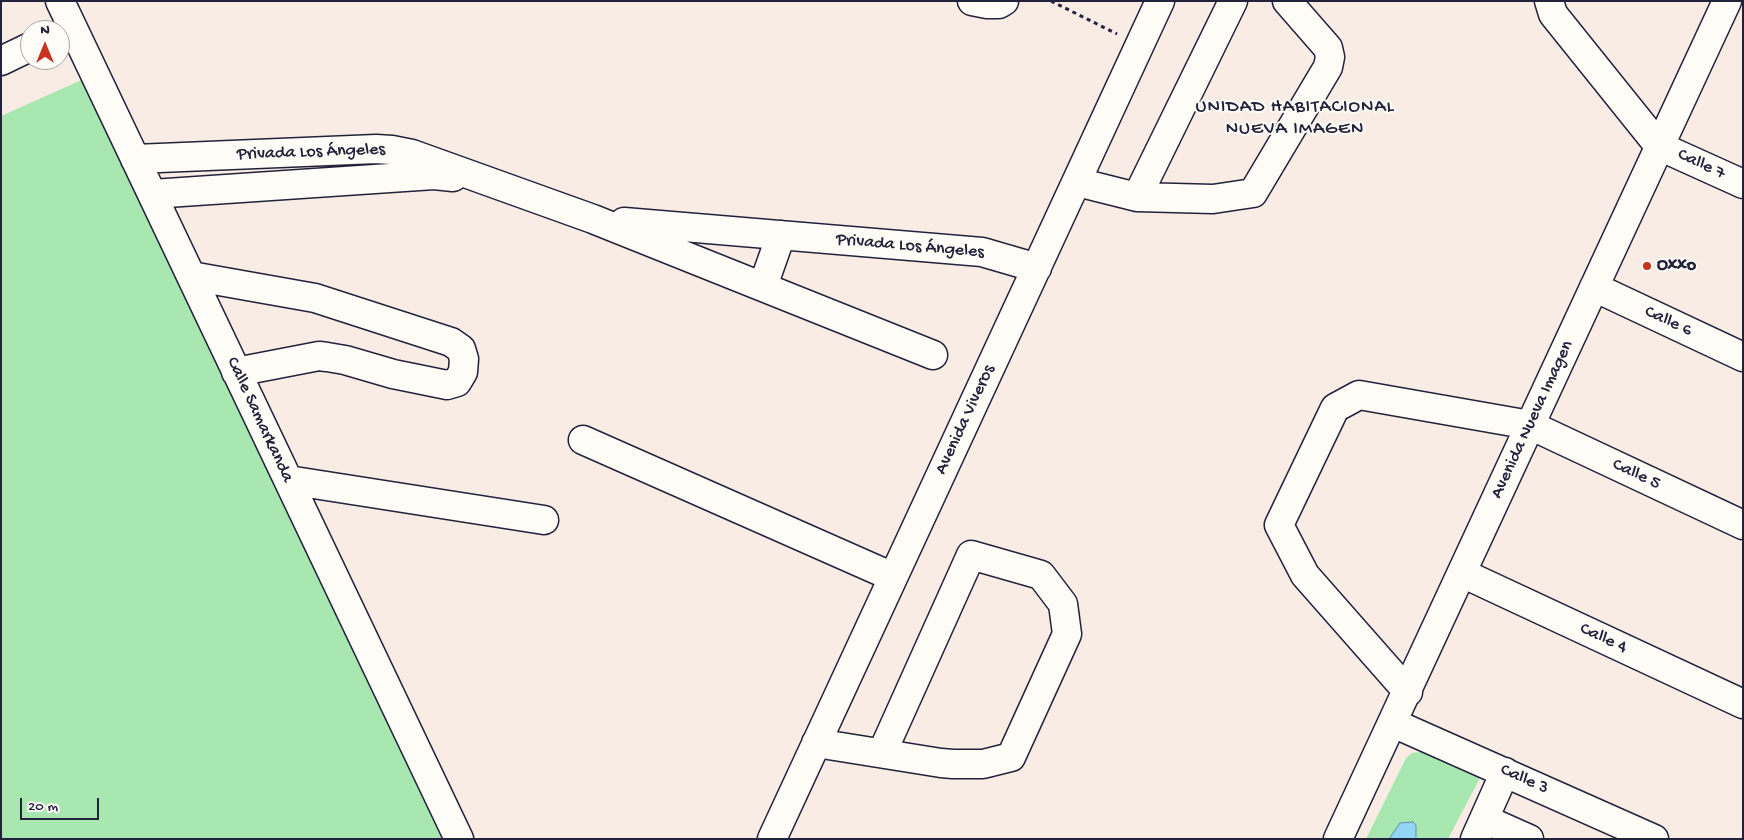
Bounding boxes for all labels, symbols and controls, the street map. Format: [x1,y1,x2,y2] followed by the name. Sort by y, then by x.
[20,20,70,70] north arrow
[40,22,50,39] text: N
[1193,97,1397,141] district label: UNIDAD HABITACIONAL NUEVA IMAGEN
[236,140,386,166] street label: Privada Los Ángeles
[1674,145,1728,185] street label: Calle 7
[835,230,985,264] street label: Privada Los Ángeles
[1657,255,1696,277] place label: Oxxo
[1641,260,1653,272] marker: Oxxo
[1641,302,1695,342] street label: Calle 6
[1487,338,1579,502] street label: Avenida Nueva Imagen
[221,354,297,486] street label: Calle Samarkanda
[931,362,1001,478] street label: Avenida Viveros
[1608,454,1664,496] street label: Calle 5
[1576,619,1630,659] street label: Calle 4
[1497,760,1551,800] street label: Calle 3
[22,788,101,820] scale bar
[28,798,58,816] text: 20 m

